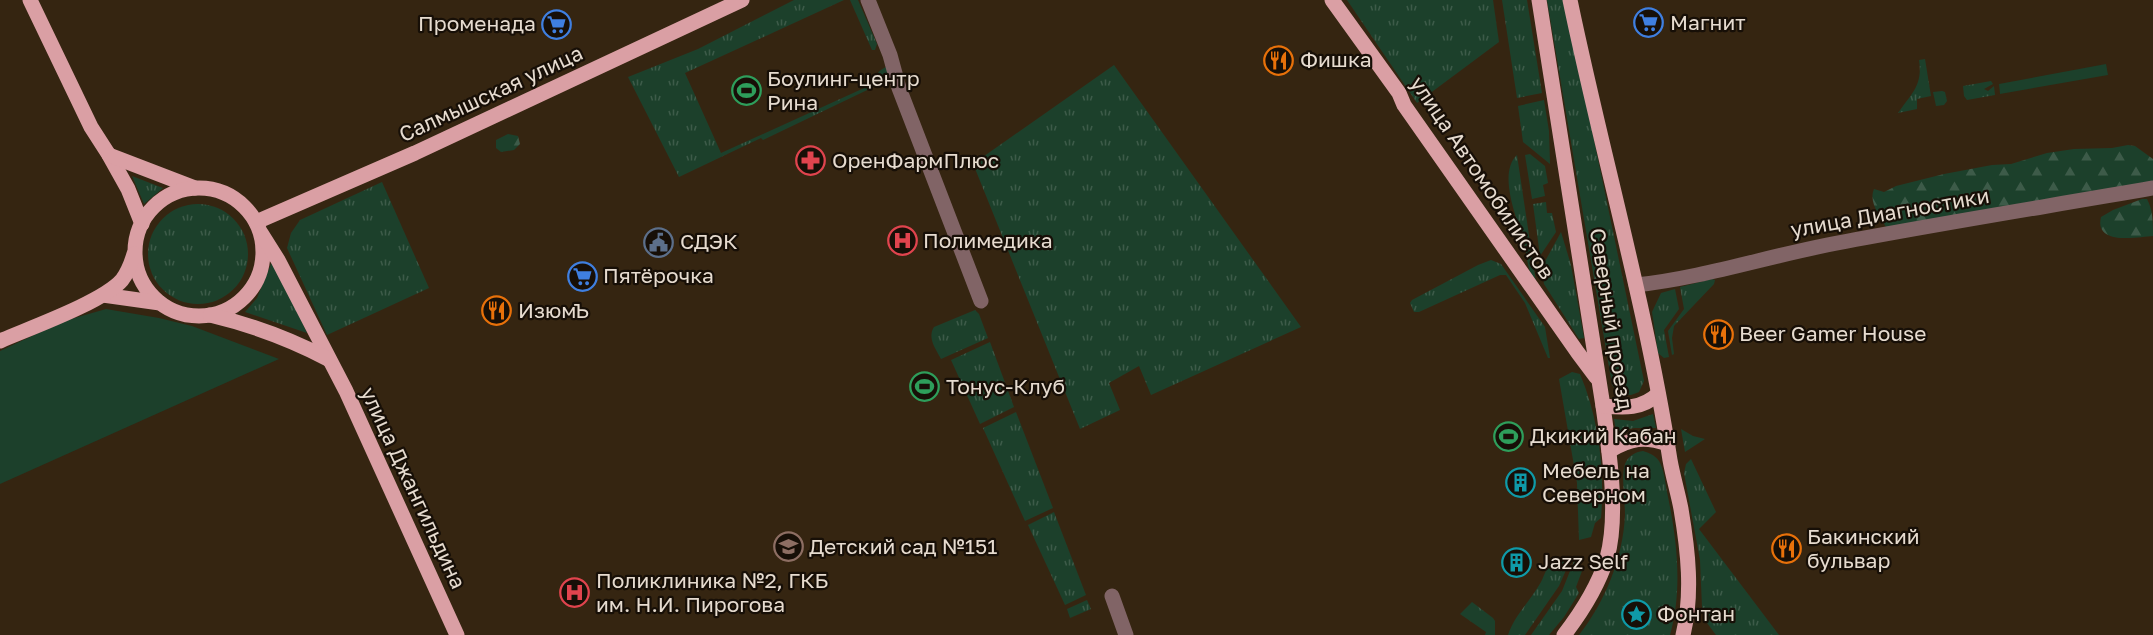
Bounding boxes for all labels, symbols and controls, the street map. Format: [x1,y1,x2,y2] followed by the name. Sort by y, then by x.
[1633,7,1665,39] supermarket icon: Магнит
[541,8,573,40] supermarket icon: Променада
[1670,9,1746,35] place label: Магнит
[418,10,536,36] place label: Променада
[395,39,587,147] street label: Салмышская улица
[1263,44,1295,76] restaurant icon: Фишка
[1300,46,1372,72] place label: Фишка
[767,65,920,115] place label: Боулинг-центр Рина
[1405,71,1561,284] street label: улица Автомобилистов
[730,75,762,107] sports icon: Боулинг-центр Рина
[795,145,827,177] pharmacy icon: ОренФармПлюс
[832,147,999,173] place label: ОренФармПлюс
[1788,182,1991,242] street label: улица Диагностики
[886,225,918,257] hospital icon: Полимедика
[643,226,675,258] public building icon: СДЭК
[1585,226,1639,412] street label: Северный проезд
[923,227,1053,253] place label: Полимедика
[680,228,738,254] place label: СДЭК
[566,260,598,292] supermarket icon: Пятёрочка
[603,262,714,288] place label: Пятёрочка
[481,295,513,327] restaurant icon: ИзюмЪ
[518,297,589,323] place label: ИзюмЪ
[1702,318,1734,350] restaurant icon: Beer Gamer House
[1739,320,1926,346] place label: Beer Gamer House
[909,371,941,403] sports icon: Тонус-Клуб
[946,373,1065,399] place label: Тонус-Клуб
[356,383,472,593] street label: улица Джангильдина
[1493,420,1525,452] sports icon: Дкикий Кабан
[1530,422,1677,448] place label: Дкикий Кабан
[1542,457,1650,507] place label: Мебель на Северном
[1505,467,1537,499] building icon: Мебель на Северном
[1807,523,1920,573] place label: Бакинский бульвар
[772,531,804,563] school or university icon: Детский сад №151
[809,533,997,559] place label: Детский сад №151
[1770,533,1802,565] restaurant icon: Бакинский бульвар
[1501,546,1533,578] building icon: Jazz Self
[1538,548,1628,574] place label: Jazz Self
[596,567,829,617] place label: Поликлиника №2, ГКБ им. Н.И. Пирогова
[559,577,591,609] hospital icon: Поликлиника №2, ГКБ им. Н.И. Пирогова
[1620,598,1652,630] place icon: Фонтан
[1657,600,1735,626] place label: Фонтан

